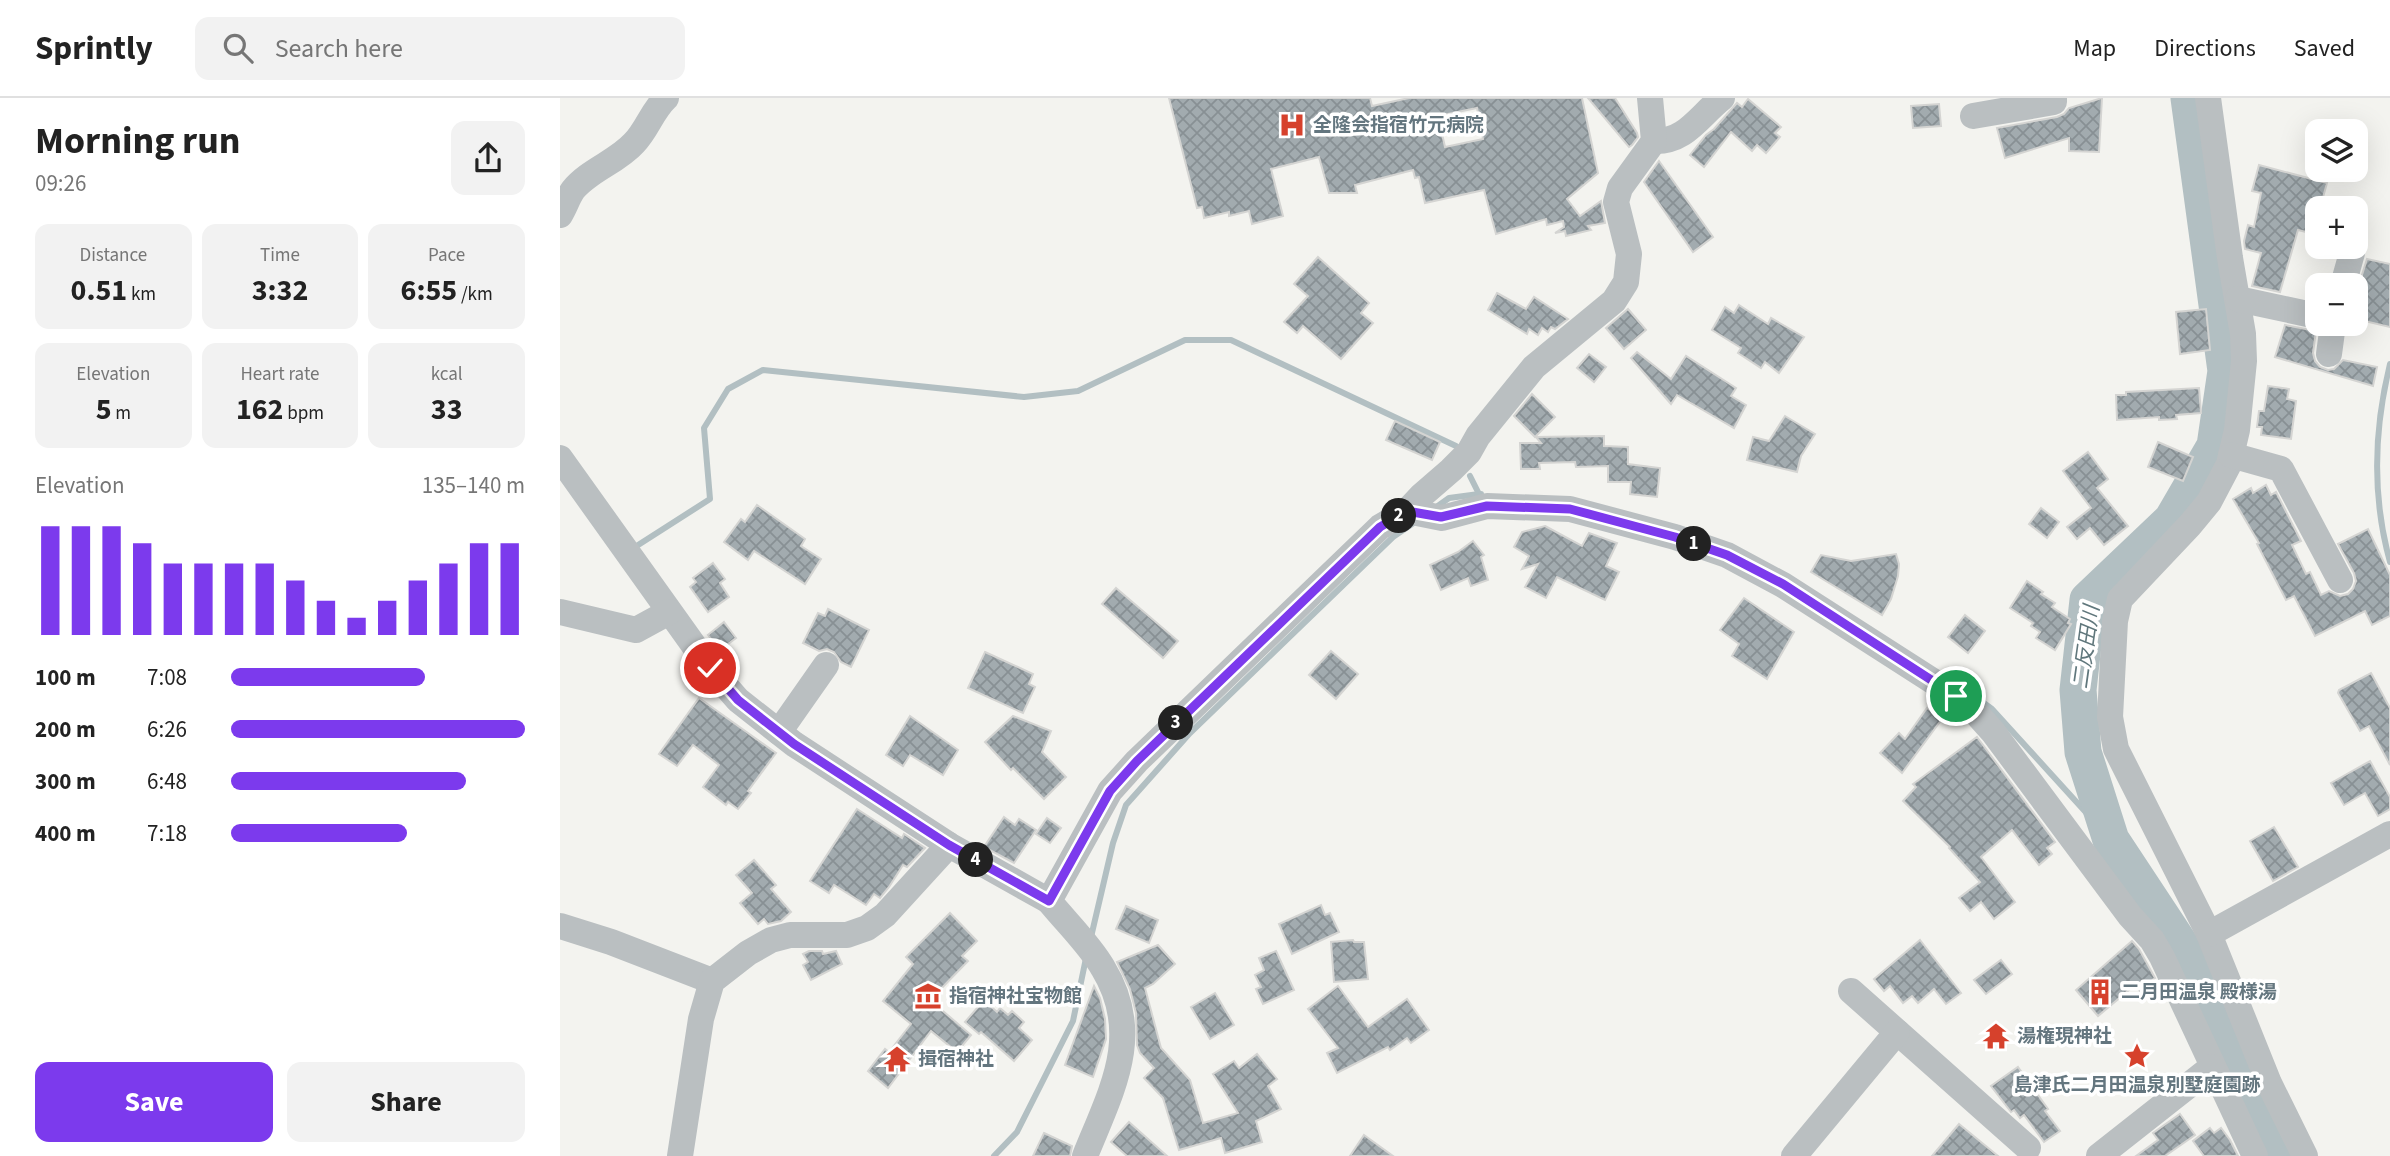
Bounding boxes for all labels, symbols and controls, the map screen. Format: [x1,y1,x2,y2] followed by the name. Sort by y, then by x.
[195,17,685,80] search box
[35,25,153,72] text: Sprintly
[219,29,257,67] icon: search
[275,30,403,67] text: Search here
[2073,31,2116,66] text: Map
[2154,31,2256,66] text: Directions
[2294,31,2355,66] text: Saved
[1277,110,1307,140] hospital icon: 全隆会指宿竹元病院
[1313,112,1484,139] place label: 全隆会指宿竹元病院
[35,114,240,168] text: Morning run
[2305,119,2368,336] map controls
[2305,119,2368,182] button: layers
[451,121,525,195] button: share
[35,167,86,200] text: 09:26
[2305,196,2368,259] button: +
[80,242,147,269] text: Distance
[260,242,300,269] text: Time
[428,242,465,269] text: Pace
[71,269,127,312] text: 0.51
[252,269,308,312] text: 3:32
[401,269,457,312] text: 6:55
[2305,273,2368,336] button: −
[127,281,156,308] text: km
[457,281,493,308] text: /km
[76,361,150,388] text: Elevation
[240,361,319,388] text: Heart rate
[431,361,463,388] text: kcal
[96,388,111,431] text: 5
[236,388,283,431] text: 162
[431,388,463,431] text: 33
[111,400,131,427] text: m
[283,400,324,427] text: bpm
[35,469,125,502] text: Elevation
[422,469,525,502] text: 135–140 m
[1382,498,1416,534] pin: 2
[1393,502,1404,529] text: 2
[1676,526,1712,562] pin: 1
[1688,530,1699,557] text: 1
[2065,601,2107,691] water label: 二反田川
[680,638,740,698] pin
[691,649,729,687] icon: check
[35,661,96,694] text: 100 m
[147,661,187,694] text: 7:08
[1926,666,1986,726] pin
[1937,677,1975,715] icon: arrive
[1158,706,1194,740] pin: 3
[1170,709,1181,736] text: 3
[35,713,96,746] text: 200 m
[147,713,187,746] text: 6:26
[35,765,96,798] text: 300 m
[147,765,187,798] text: 6:48
[35,817,96,850] text: 400 m
[147,817,187,850] text: 7:18
[958,842,994,878] pin: 4
[970,846,981,873] text: 4
[2085,977,2115,1007] building icon: 二月田温泉 殿様湯
[2121,979,2277,1006] place label: 二月田温泉 殿様湯
[913,981,943,1011] museum icon: 指宿神社宝物館
[949,983,1082,1010] place label: 指宿神社宝物館
[1981,1021,2011,1051] temple icon: 湯権現神社
[2017,1023,2112,1050] place label: 湯権現神社
[2122,1041,2152,1071] place icon: 島津氏二月田温泉別墅庭園跡
[882,1044,912,1074] temple icon: 揖宿神社
[918,1046,994,1073] place label: 揖宿神社
[35,1062,273,1142] button: Save
[287,1062,525,1142] button: Share
[2013,1072,2261,1099] place label: 島津氏二月田温泉別墅庭園跡

